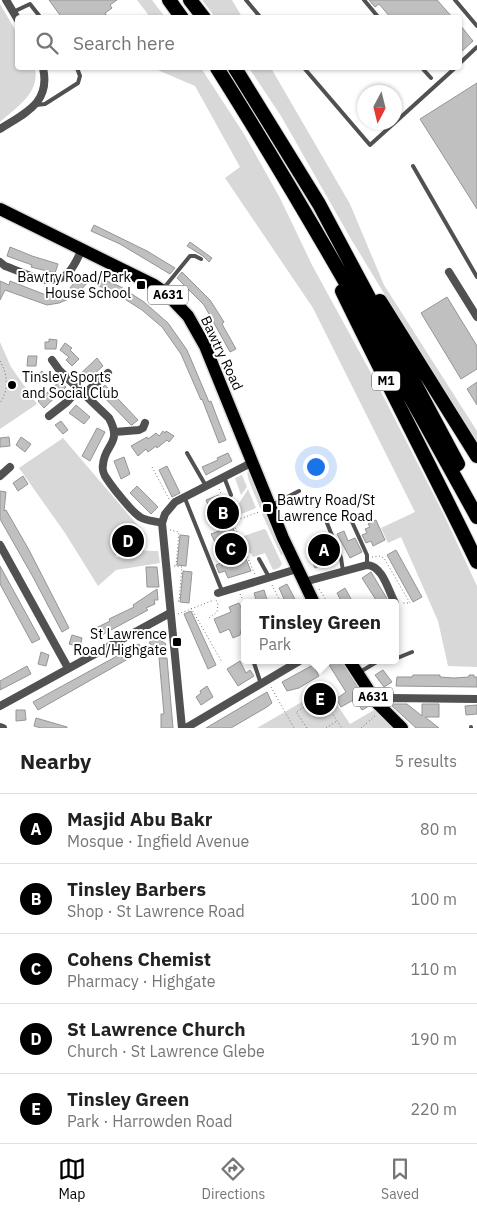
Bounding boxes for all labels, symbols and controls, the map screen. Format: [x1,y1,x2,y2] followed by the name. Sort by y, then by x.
[15,15,462,70] search box
[33,29,61,57] icon: search
[73,31,175,55] text: Search here
[357,85,402,130] north arrow
[17,268,132,302] place label: Bawtry Road/Park House School
[135,279,147,291] marker: Bawtry Road/Park House School
[148,286,188,304] road number: A631
[197,313,247,393] street label: Bawtry Road
[22,368,119,402] place label: Tinsley Sports and Social Club
[372,372,400,391] road number: M1
[6,379,18,391] marker: Tinsley Sports and Social Club
[303,454,329,480] your location
[277,491,375,525] place label: Bawtry Road/St Lawrence Road
[207,494,239,532] pin: B
[261,502,273,514] marker: Bawtry Road/St Lawrence Road
[112,522,144,560] pin: D
[215,530,247,568] pin: C
[308,531,340,569] pin: A
[241,599,399,664] popup
[259,610,381,634] text: Tinsley Green
[73,625,167,659] place label: St Lawrence Road/Highgate
[259,634,291,654] text: Park
[171,636,183,648] marker: St Lawrence Road/Highgate
[304,680,336,718] pin: E
[353,688,393,706] road number: A631
[20,747,91,775] text: Nearby
[394,751,457,771] text: 5 results
[67,807,212,831] text: Masjid Abu Bakr
[31,819,41,839] text: A
[420,819,457,839] text: 80 m
[67,831,249,851] text: Mosque · Ingfield Avenue
[67,877,206,901] text: Tinsley Barbers
[31,889,41,909] text: B
[410,889,457,909] text: 100 m
[67,901,245,921] text: Shop · St Lawrence Road
[67,947,211,971] text: Cohens Chemist
[31,959,41,979] text: C
[410,959,457,979] text: 110 m
[67,971,216,991] text: Pharmacy · Highgate
[67,1017,246,1041] text: St Lawrence Church
[30,1029,42,1049] text: D
[410,1029,457,1049] text: 190 m
[67,1041,265,1061] text: Church · St Lawrence Glebe
[67,1087,189,1111] text: Tinsley Green
[31,1099,41,1119] text: E
[410,1099,457,1119] text: 220 m
[67,1111,232,1131] text: Park · Harrowden Road
[58,1155,86,1203] tab: Map
[202,1155,265,1203] tab: Directions
[381,1155,419,1203] tab: Saved

